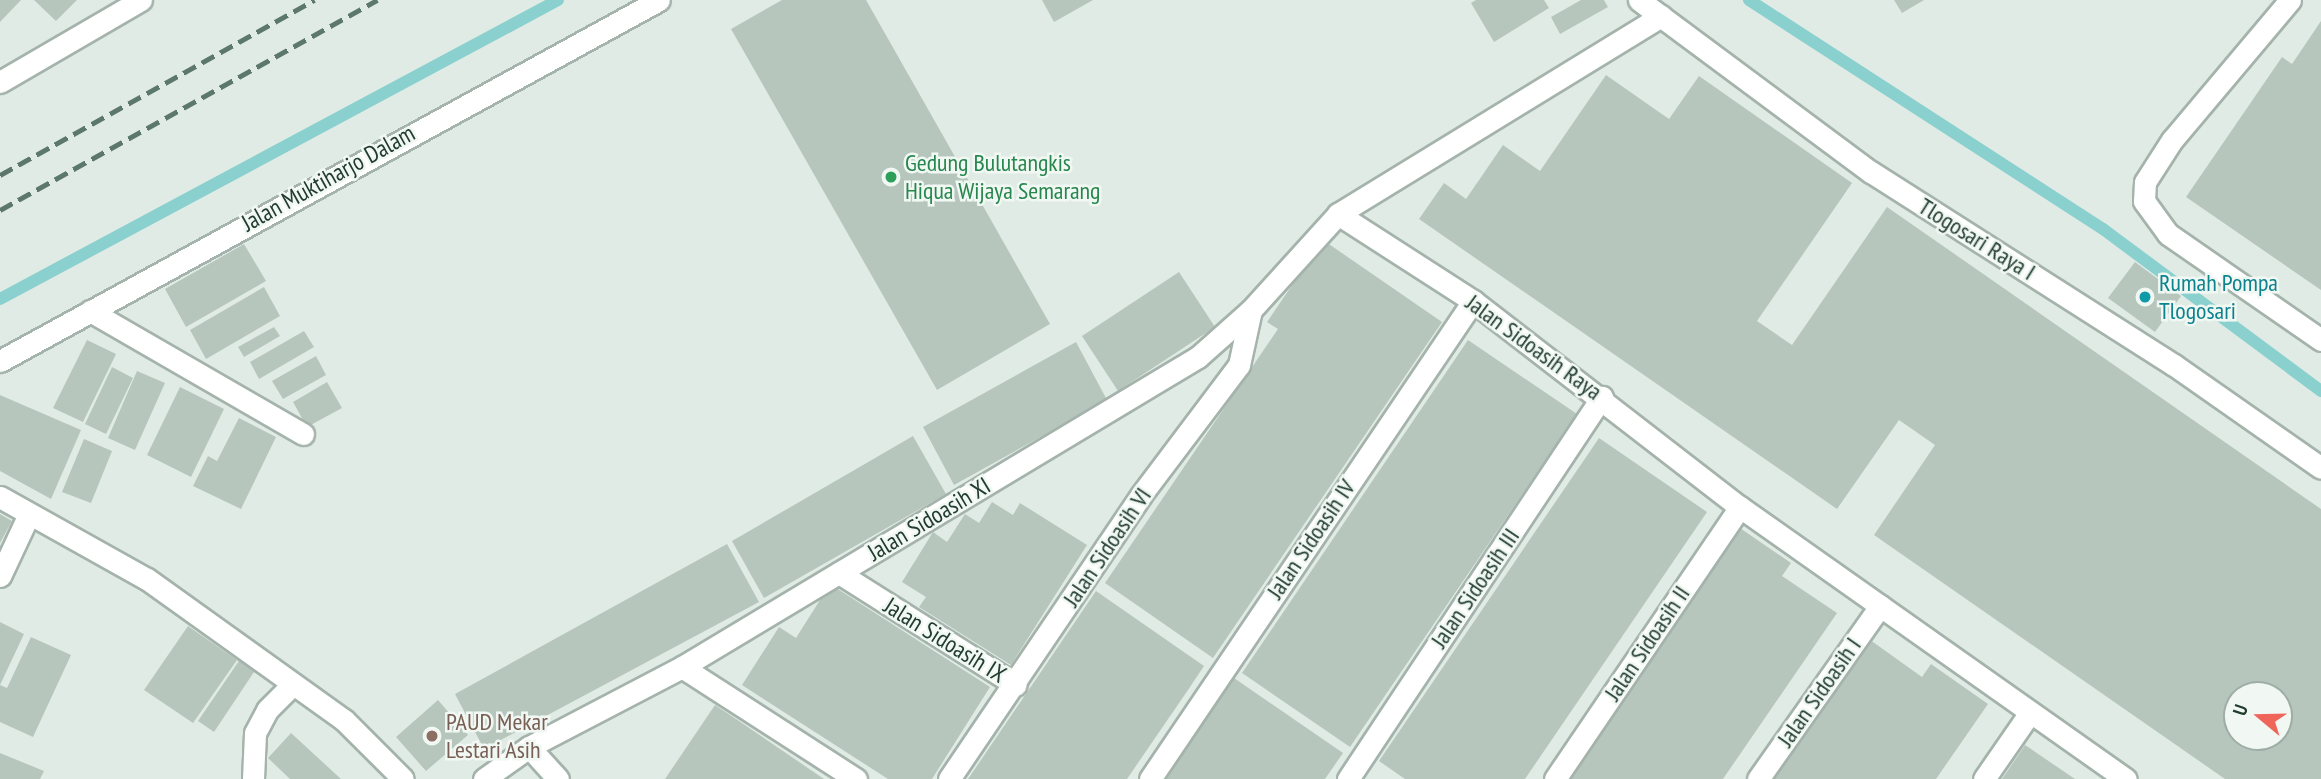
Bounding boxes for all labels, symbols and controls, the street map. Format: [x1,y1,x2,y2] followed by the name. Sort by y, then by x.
[236,119,420,237] street label: Jalan Muktiharjo Dalam
[905,149,1101,205] place label: Gedung Bulutangkis Hiqua Wijaya Semarang
[883,169,899,185] marker: Gedung Bulutangkis Hiqua Wijaya Semarang
[1913,192,2041,286] street label: Tlogosari Raya I
[2159,269,2278,325] place label: Rumah Pompa Tlogosari
[1461,288,1607,406] street label: Jalan Sidoasih Raya
[2137,289,2153,305] marker: Rumah Pompa Tlogosari
[862,471,996,567] street label: Jalan Sidoasih XI
[1261,474,1361,604] street label: Jalan Sidoasih IV
[1057,482,1157,612] street label: Jalan Sidoasih VI
[1425,523,1525,653] street label: Jalan Sidoasih III
[1598,580,1696,706] street label: Jalan Sidoasih II
[879,591,1011,689] street label: Jalan Sidoasih IX
[1771,632,1867,752] street label: Jalan Sidoasih I
[2223,681,2293,751] north arrow
[2227,701,2253,718] text: U
[446,708,548,764] place label: PAUD Mekar Lestari Asih
[424,728,440,744] marker: PAUD Mekar Lestari Asih

